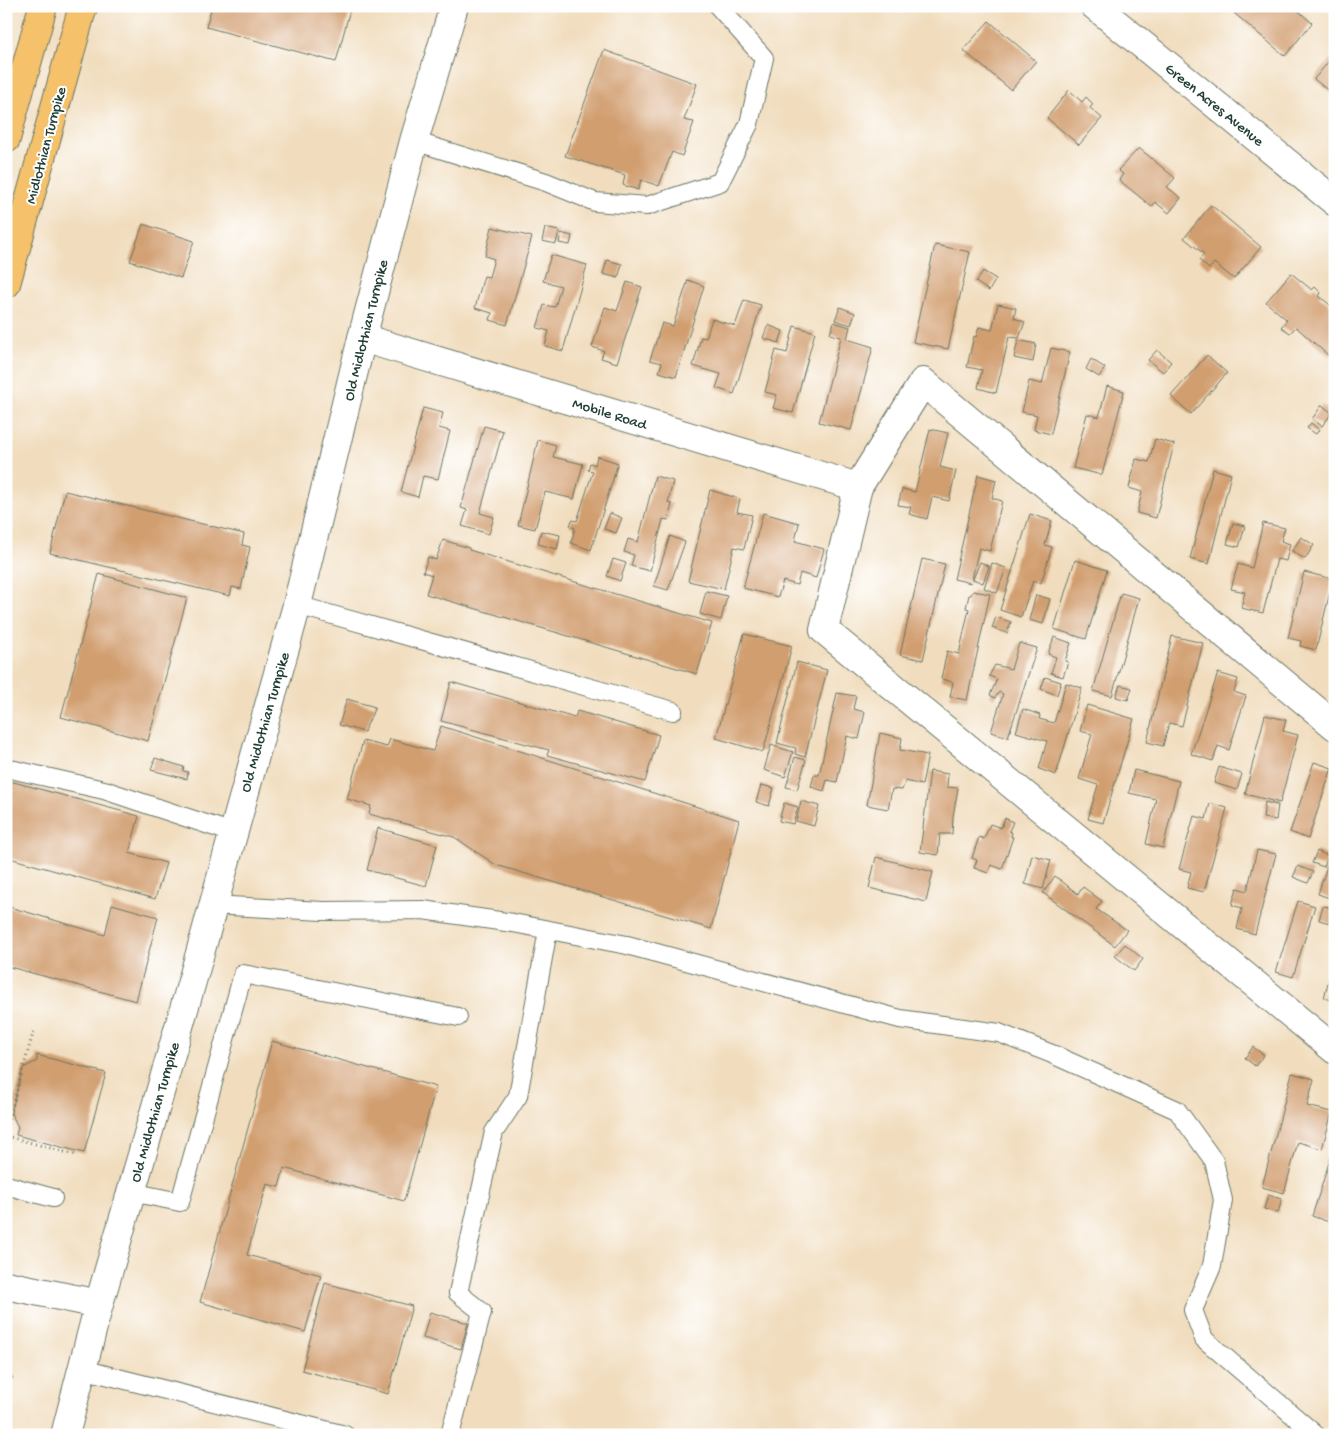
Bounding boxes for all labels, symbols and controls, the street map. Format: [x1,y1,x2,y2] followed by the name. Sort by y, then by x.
[1161,60,1267,151] street label: Green Acres Avenue
[23,85,71,206] street label: Midlothian Turnpike
[341,258,393,403] street label: Old Midlothian Turnpike
[570,395,650,435] street label: Mobile Road
[237,650,295,795] street label: Old Midlothian Turnpike
[127,1040,185,1185] street label: Old Midlothian Turnpike

